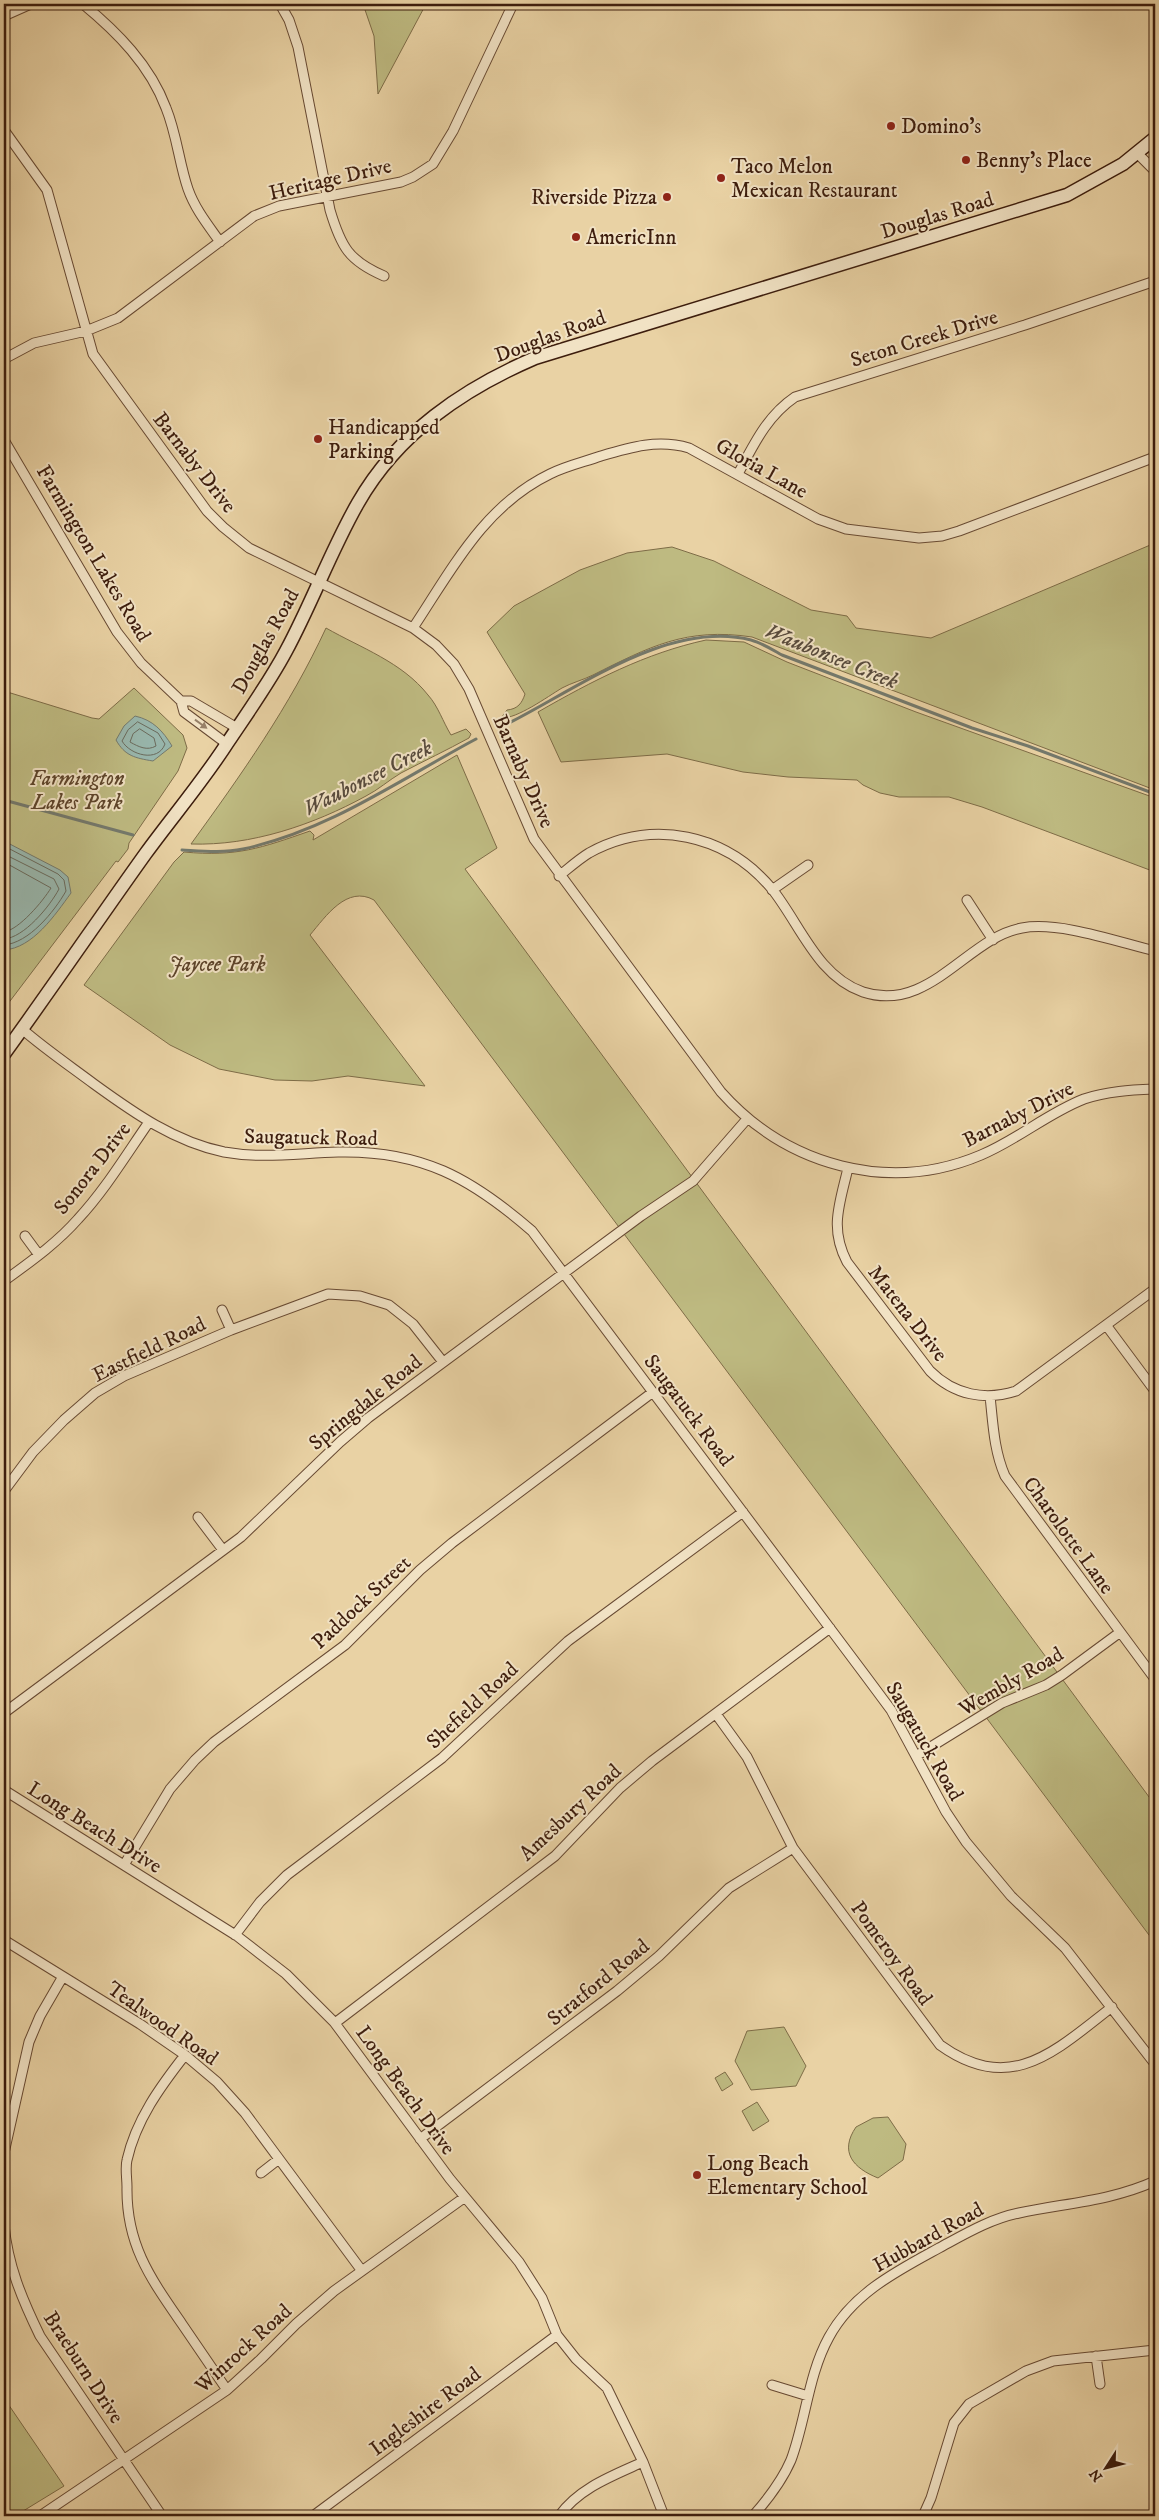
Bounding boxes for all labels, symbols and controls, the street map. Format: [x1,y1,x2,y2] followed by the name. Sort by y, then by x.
[901,114,981,140] place label: Domino's
[885,120,897,132] marker: Domino's
[976,148,1092,174] place label: Benny's Place
[266,153,394,207] street label: Heritage Drive
[731,154,898,204] place label: Taco Melon Mexican Restaurant
[960,154,972,166] marker: Benny's Place
[715,172,727,184] marker: Taco Melon Mexican Restaurant
[531,185,657,211] place label: Riverside Pizza
[878,186,997,245] street label: Douglas Road
[661,191,673,203] marker: Riverside Pizza
[586,225,677,251] place label: AmericInn
[570,231,582,243] marker: AmericInn
[847,304,1001,374] street label: Seton Creek Drive
[491,305,610,369] street label: Douglas Road
[147,407,242,519] street label: Barnaby Drive
[328,415,440,465] place label: Handicapped Parking
[312,433,324,445] marker: Handicapped Parking
[711,433,812,505] street label: Gloria Lane
[30,460,157,647] street label: Farmington Lakes Road
[226,584,306,699] street label: Douglas Road
[761,617,903,696] water label: Waubonsee Creek
[487,711,560,832] street label: Barnaby Drive
[195,719,208,729] one-way arrow
[299,734,437,822] water label: Waubonsee Creek
[30,766,125,816] park label: Farmington Lakes Park
[169,952,266,978] park label: Jaycee Park
[959,1076,1079,1154] street label: Barnaby Drive
[49,1117,137,1220] street label: Sonora Drive
[244,1124,378,1152] street label: Saugatuck Road
[862,1260,953,1367] street label: Matena Drive
[89,1311,211,1389] street label: Eastfield Road
[304,1349,428,1456] street label: Springdale Road
[638,1349,739,1472] street label: Saugatuck Road
[1017,1472,1120,1600] street label: Charolotte Lane
[307,1550,417,1655] street label: Paddock Street
[954,1641,1069,1723] street label: Wembly Road
[421,1656,524,1755] street label: Shefield Road
[879,1677,969,1806] street label: Saugatuck Road
[514,1758,628,1867] street label: Amesbury Road
[23,1776,167,1880] street label: Long Beach Drive
[845,1896,938,2011] street label: Pomeroy Road
[542,1933,655,2032] street label: Stratford Road
[102,1976,223,2072] street label: Tealwood Road
[350,2021,461,2160] street label: Long Beach Drive
[707,2151,868,2201] place label: Long Beach Elementary School
[691,2169,703,2181] marker: Long Beach Elementary School
[869,2197,989,2279] street label: Hubbard Road
[189,2298,298,2400] street label: Winrock Road
[37,2307,129,2429] street label: Braeburn Drive
[365,2361,487,2462] street label: Ingleshire Road
[1082,2442,1132,2492] north arrow
[1085,2465,1107,2485] text: N

